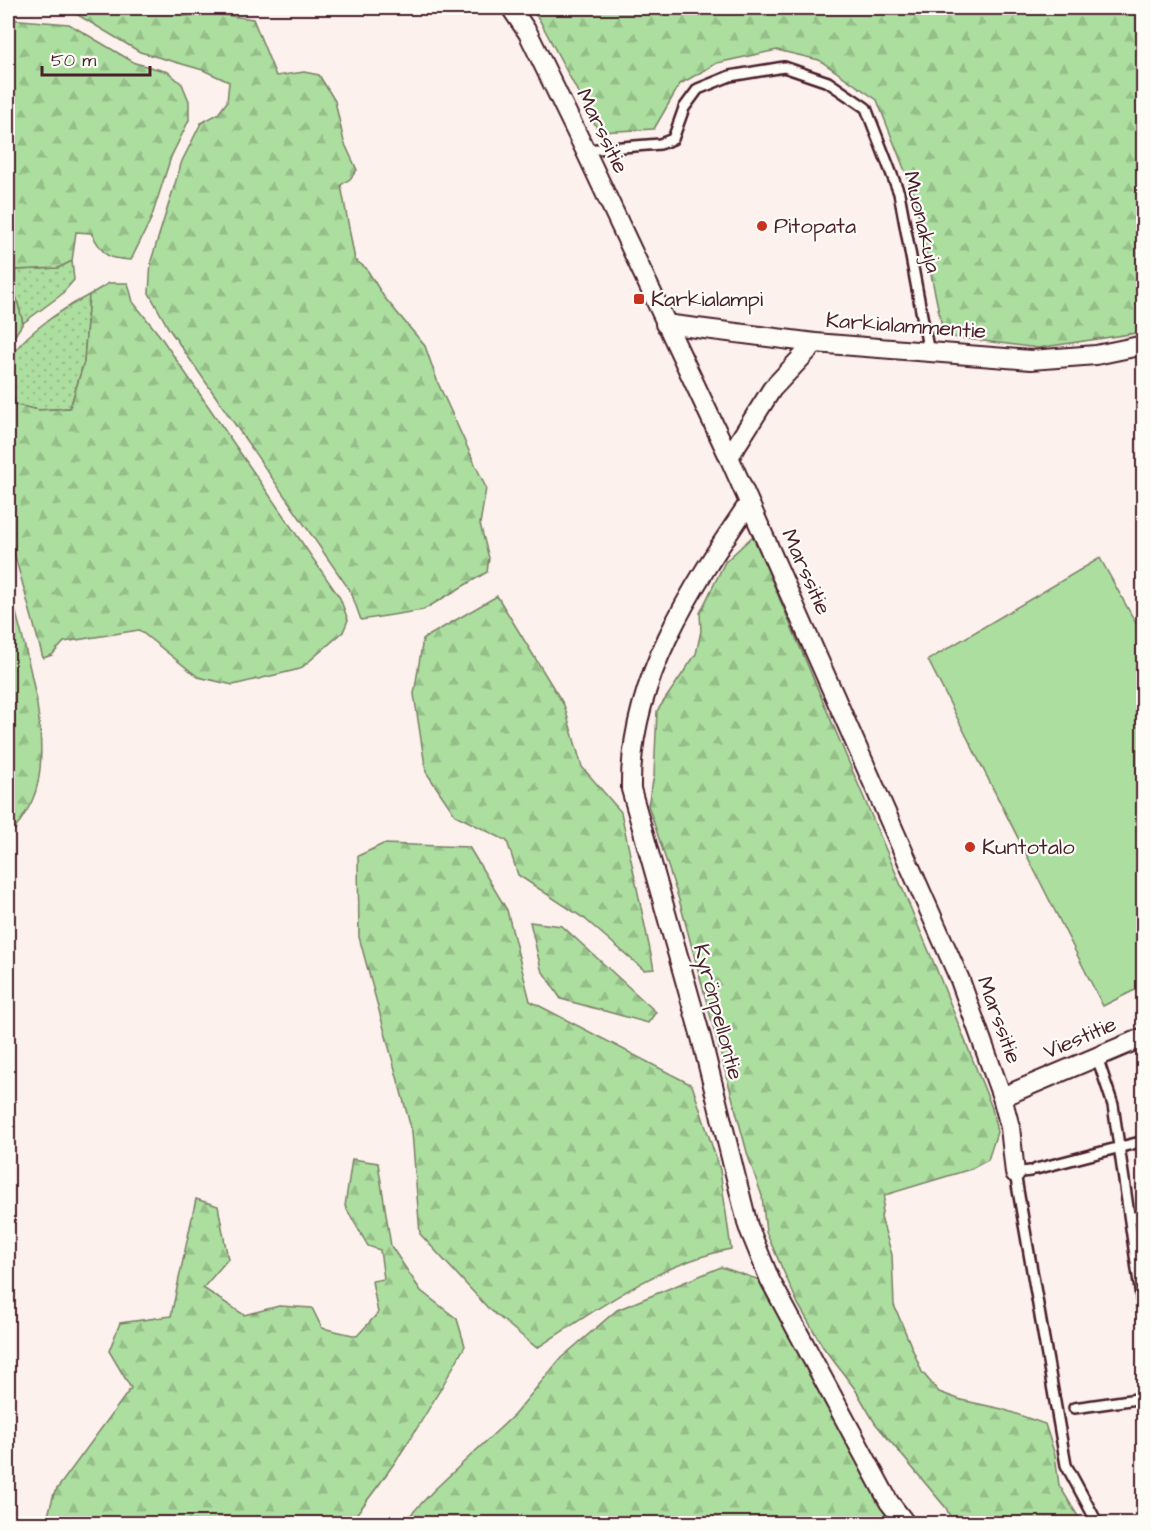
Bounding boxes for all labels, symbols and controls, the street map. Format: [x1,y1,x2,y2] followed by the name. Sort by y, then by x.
[42,39,150,77] scale bar
[51,48,96,73] text: 50 m
[568,83,636,179] street label: Marssitie
[895,168,949,276] street label: Muonakuja
[774,211,856,242] place label: Pitopata
[755,219,769,233] marker: Pitopata
[651,284,763,315] place label: Karkialampi
[632,292,646,306] marker: Karkialampi
[825,305,987,347] street label: Karkialammentie
[773,524,839,620] street label: Marssitie
[982,832,1075,863] place label: Kuntotalo
[963,840,977,854] marker: Kuntotalo
[684,941,751,1084] street label: Kyrönpellontie
[969,972,1029,1068] street label: Marssitie
[1039,1009,1121,1067] street label: Viestitie

